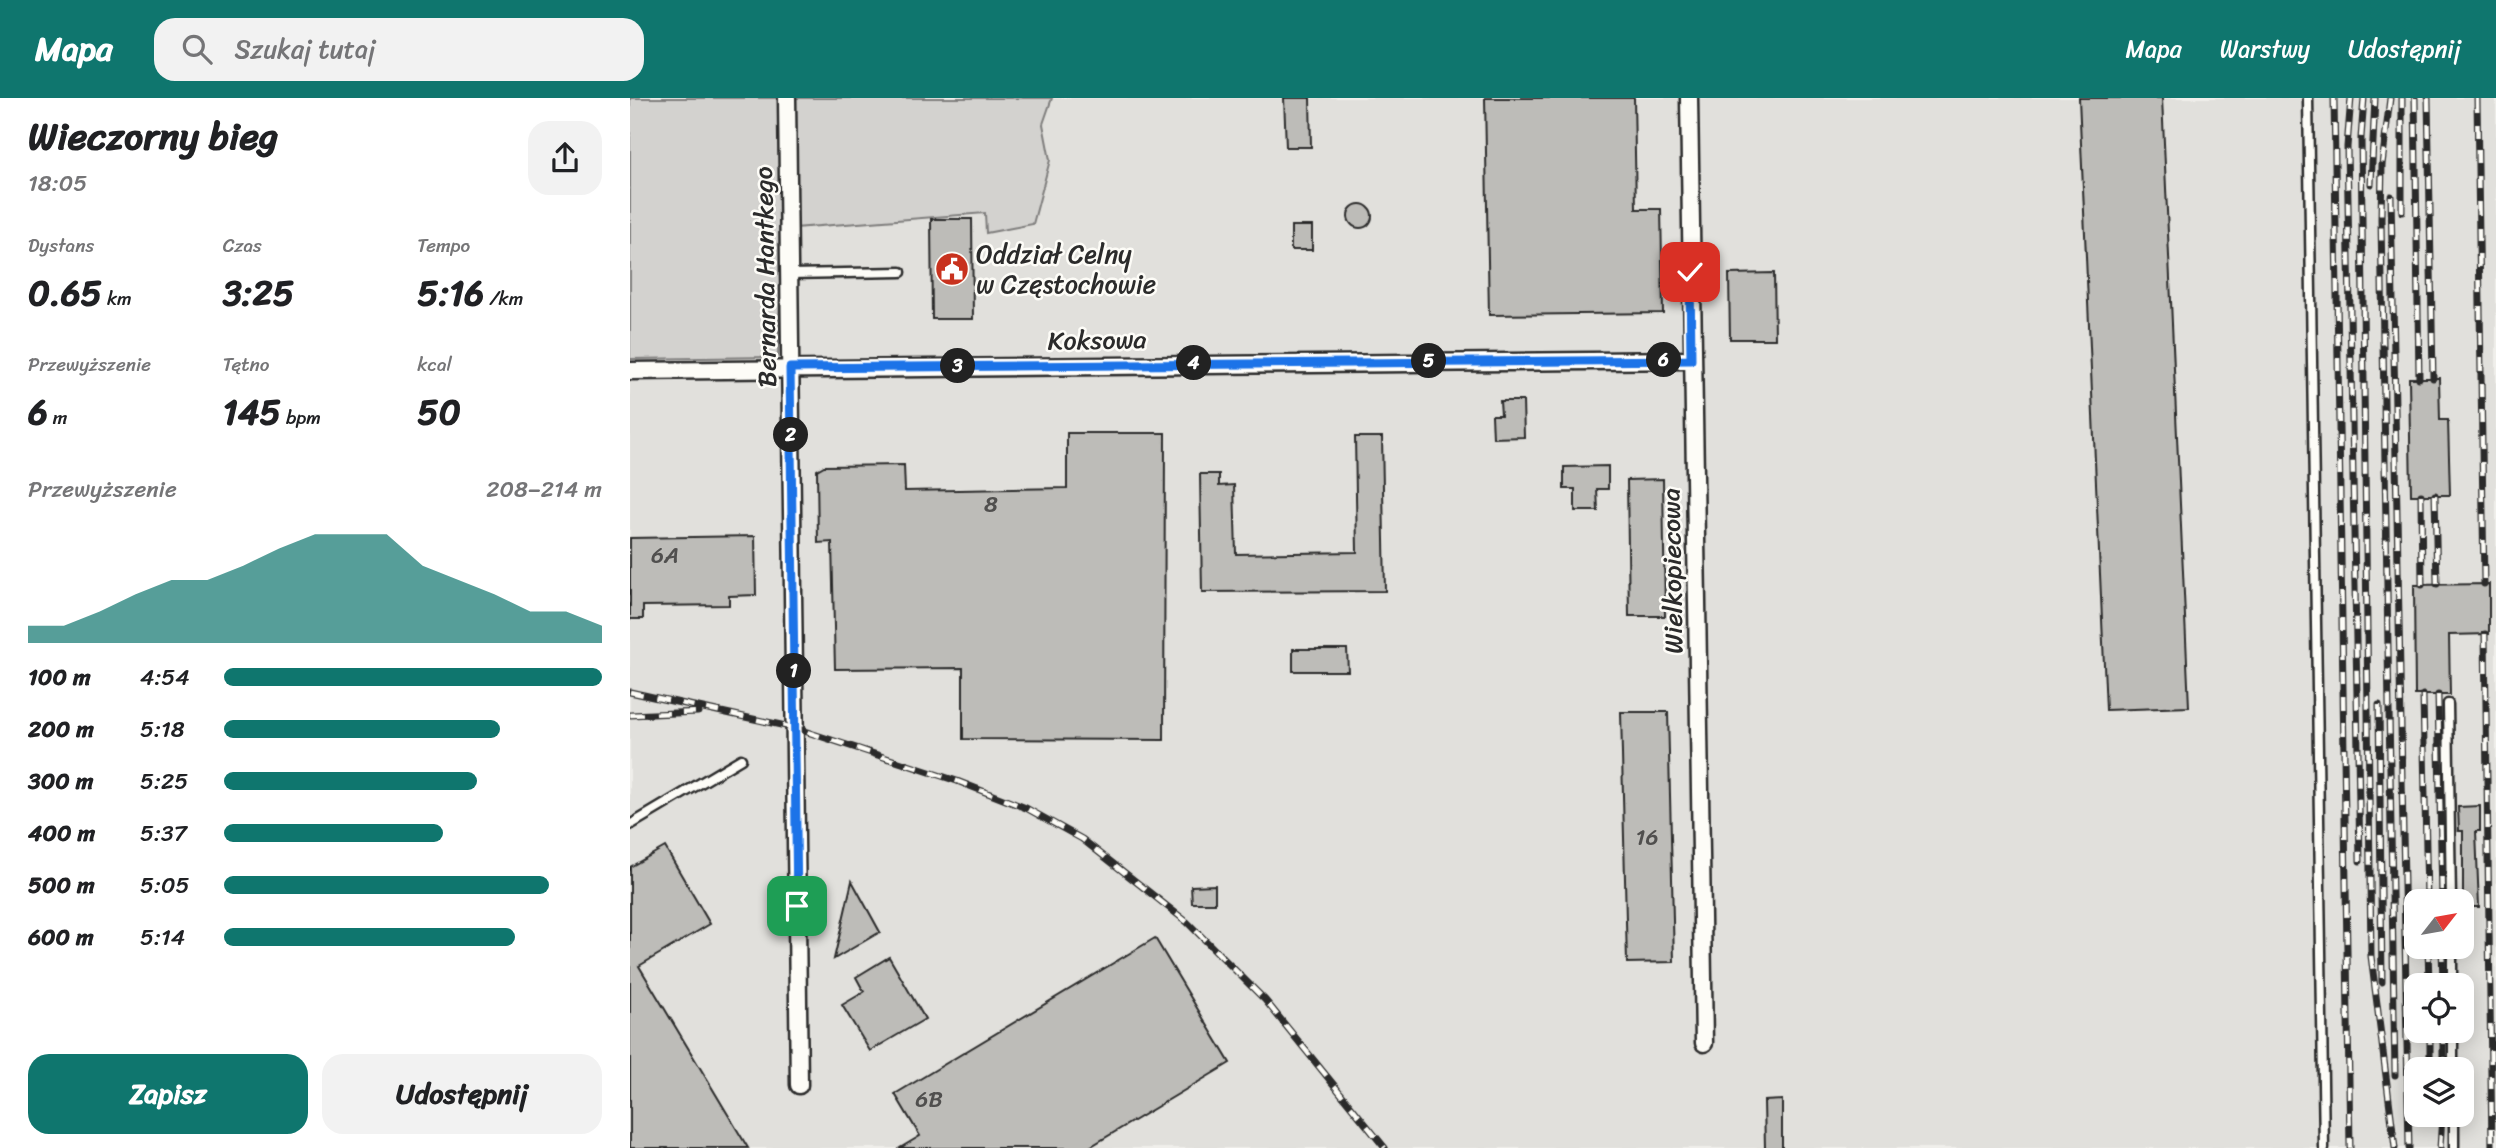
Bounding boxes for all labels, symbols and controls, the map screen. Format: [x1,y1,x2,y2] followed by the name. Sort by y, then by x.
[154,18,644,81] search box
[35,20,112,78] text: Mapa
[234,26,376,72] text: Szukaj tutaj
[2125,28,2182,70] text: Mapa
[2220,28,2310,70] text: Warstwy
[2348,28,2461,70] text: Udostępnij
[178,30,216,68] icon: search
[28,103,278,170] text: Wieczorny bieg
[528,121,602,195] button: share
[28,163,87,204] text: 18:05
[740,166,790,388] street label: Bernarda Hantkego
[28,229,94,262] text: Dystans
[223,229,262,262] text: Czas
[417,229,470,262] text: Tempo
[976,231,1156,307] place label: Oddział Celny w Częstochowie
[1660,242,1720,302] pin
[933,250,971,288] public building icon: Oddział Celny w Częstochowie
[1671,253,1709,291] icon: check
[28,262,102,324] text: 0.65
[223,262,294,324] text: 3:25
[417,262,484,324] text: 5:16
[102,282,132,315] text: km
[484,282,523,315] text: /km
[1047,316,1147,364] street label: Koksowa
[1646,342,1682,378] pin: 6
[1658,343,1669,376] text: 6
[1412,344,1446,378] pin: 5
[1423,344,1434,377] text: 5
[1176,345,1212,380] pin: 4
[1188,346,1199,379] text: 4
[28,348,151,381] text: Przewyższenie
[223,348,269,381] text: Tętno
[417,348,452,381] text: kcal
[940,348,976,384] pin: 3
[952,349,963,382] text: 3
[28,381,48,443] text: 6
[223,381,281,443] text: 145
[417,381,461,443] text: 50
[48,401,67,434] text: m
[281,401,321,434] text: bpm
[774,418,808,452] pin: 2
[785,418,796,451] text: 2
[28,469,177,510] text: Przewyższenie
[486,469,602,510] text: 208–214 m
[984,484,998,525] house number: 8
[1648,488,1696,654] street label: Wielkopiecowa
[651,535,679,576] house number: 6A
[776,654,812,688] pin: 1
[789,654,798,687] text: 1
[28,657,91,698] text: 100 m
[140,657,190,698] text: 4:54
[28,709,94,750] text: 200 m
[140,709,185,750] text: 5:18
[28,761,93,802] text: 300 m
[140,761,188,802] text: 5:25
[28,813,95,854] text: 400 m
[140,813,187,854] text: 5:37
[1636,817,1658,858] house number: 16
[28,865,95,906] text: 500 m
[140,865,190,906] text: 5:05
[767,876,827,936] pin
[778,887,816,925] icon: arrive
[2404,889,2474,959] north arrow
[2404,889,2474,1127] map controls
[28,917,94,958] text: 600 m
[140,917,185,958] text: 5:14
[2404,973,2474,1043] button: locate
[28,1054,308,1134] button: Zapisz
[322,1054,602,1134] button: Udostępnij
[2404,1057,2474,1127] button: layers
[915,1079,943,1120] house number: 6B

